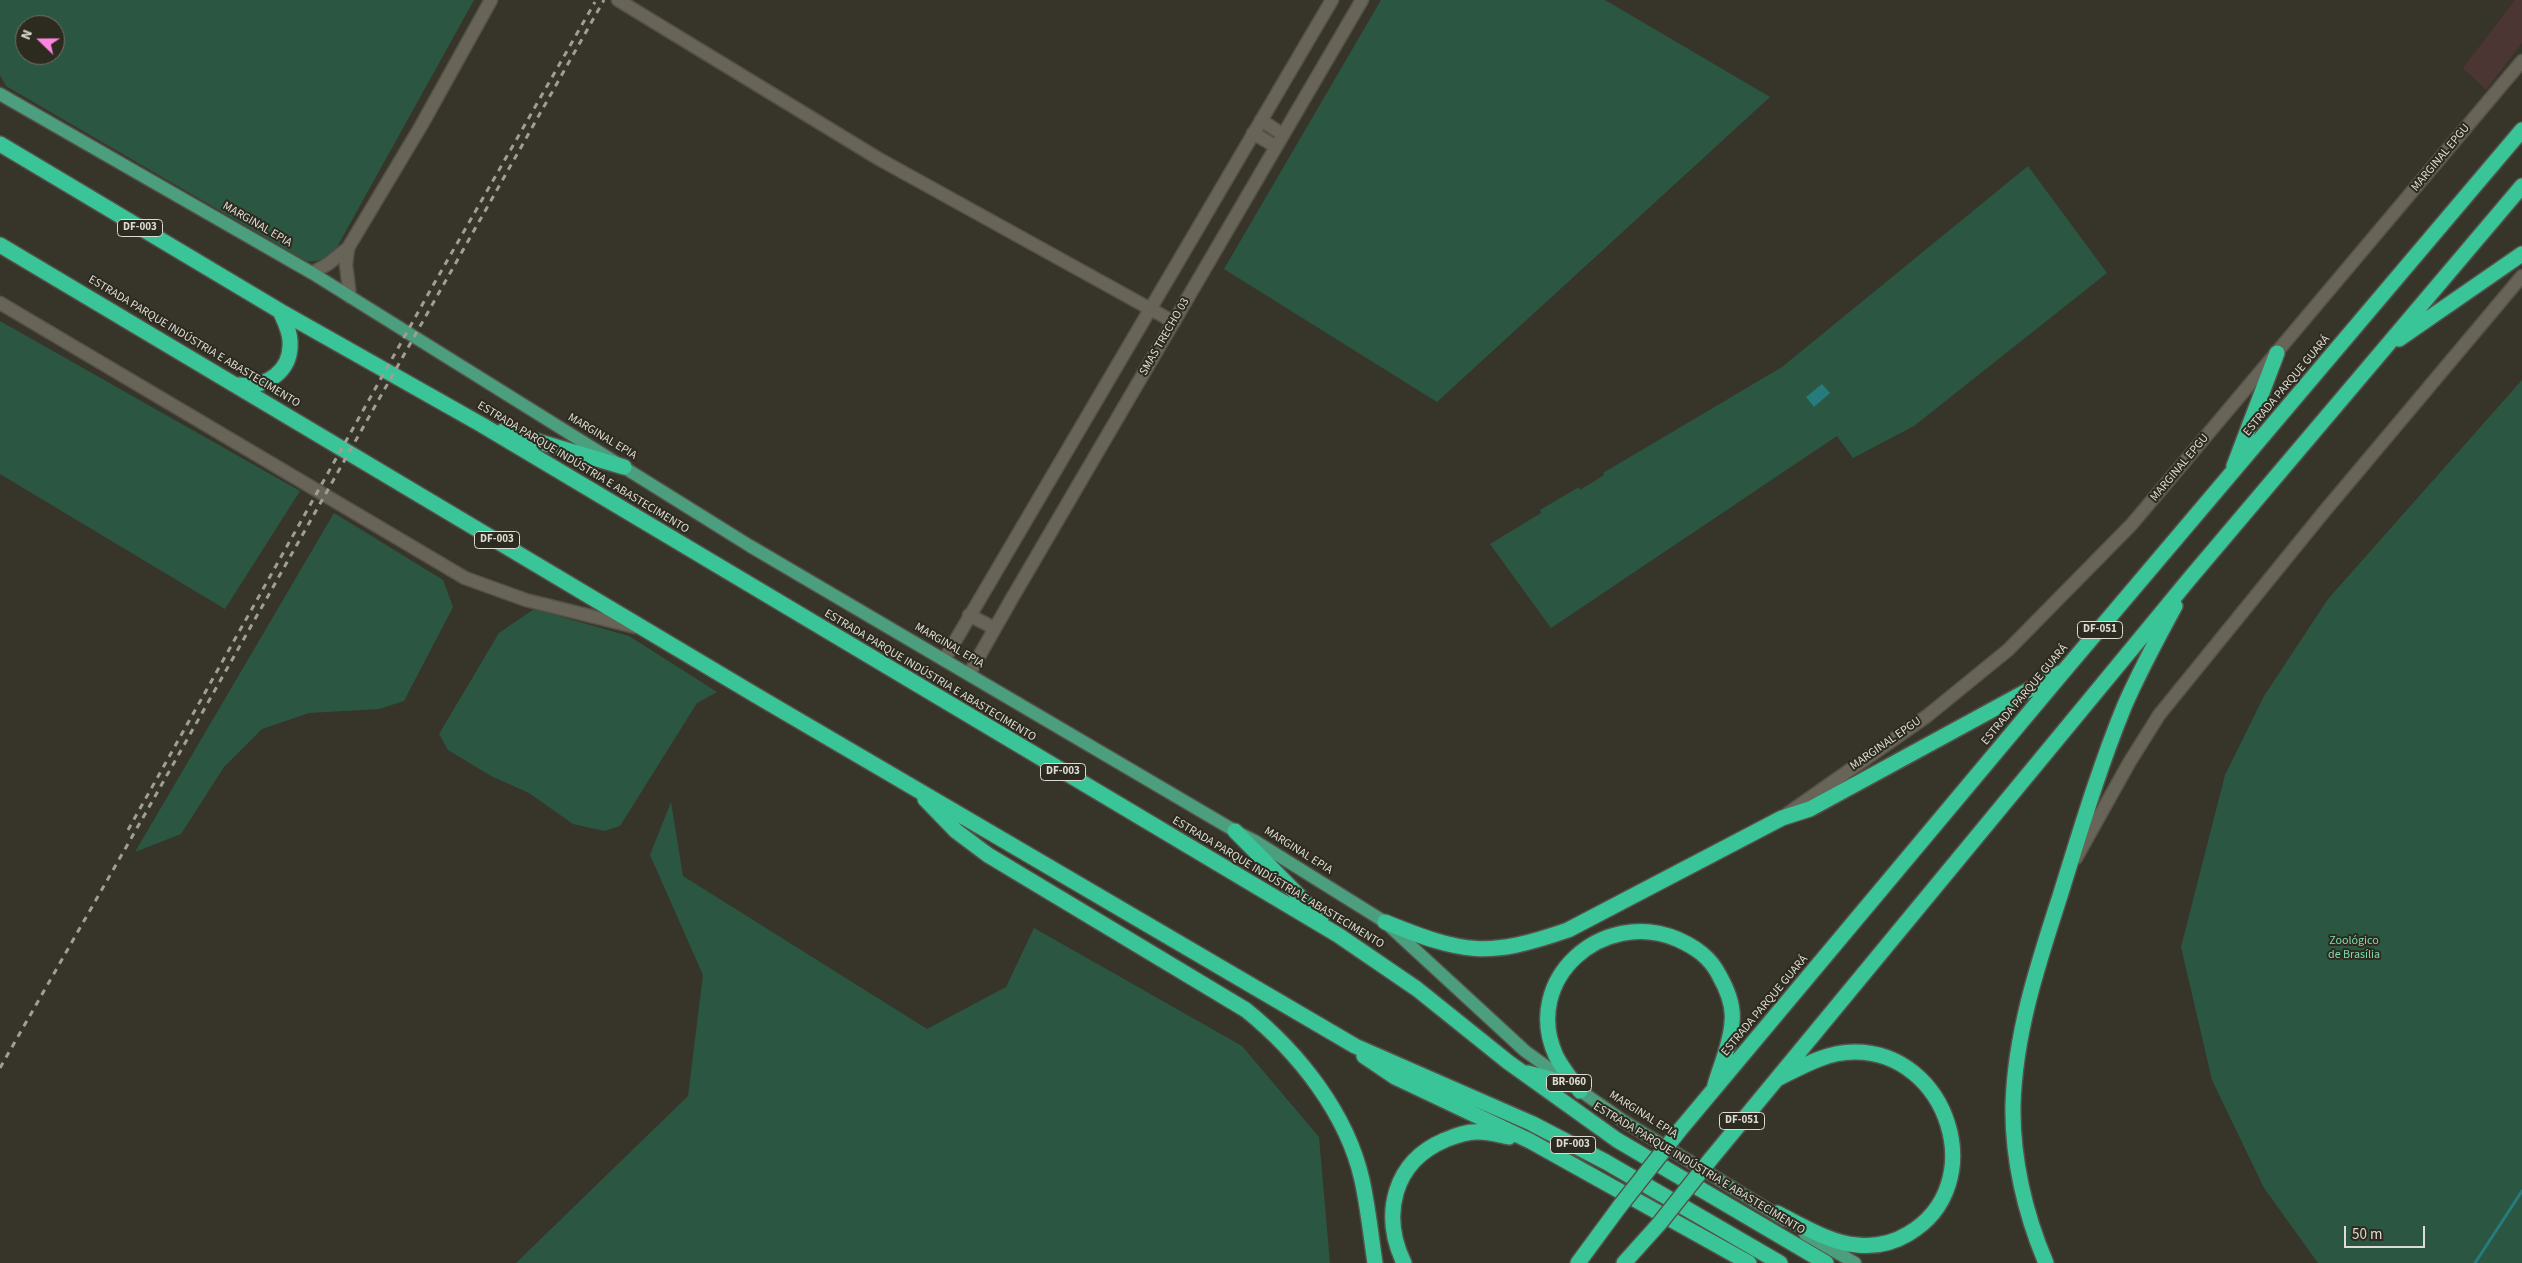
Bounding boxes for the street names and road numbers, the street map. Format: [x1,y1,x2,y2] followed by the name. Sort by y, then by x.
[2409,121,2473,195] street label: MARGINAL EPGU
[220,199,294,251] street label: MARGINAL EPIA
[118,220,162,237] road number: DF-003
[86,273,302,411] street label: ESTRADA PARQUE INDÚSTRIA E ABASTECIMENTO
[1137,296,1193,378] street label: SMAS TRECHO 03
[2241,333,2333,439] street label: ESTRADA PARQUE GUARÁ
[475,399,691,537] street label: ESTRADA PARQUE INDÚSTRIA E ABASTECIMENTO
[565,411,639,463] street label: MARGINAL EPIA
[2148,431,2212,505] street label: MARGINAL EPGU
[474,532,520,548] road number: DF-003
[822,607,1038,745] street label: ESTRADA PARQUE INDÚSTRIA E ABASTECIMENTO
[912,620,986,672] street label: MARGINAL EPIA
[2078,622,2122,638] road number: DF-051
[1979,642,2071,748] street label: ESTRADA PARQUE GUARÁ
[1848,714,1924,774] street label: MARGINAL EPGU
[1040,764,1086,780] road number: DF-003
[1170,814,1386,952] street label: ESTRADA PARQUE INDÚSTRIA E ABASTECIMENTO
[1261,824,1335,878] street label: MARGINAL EPIA
[1719,953,1811,1059] street label: ESTRADA PARQUE GUARÁ
[1546,1074,1592,1092] road number: BR-060
[1606,1088,1680,1142] street label: MARGINAL EPIA
[1591,1100,1807,1238] street label: ESTRADA PARQUE INDÚSTRIA E ABASTECIMENTO
[1720,1112,1764,1130] road number: DF-051
[1550,1136,1596,1154] road number: DF-003

